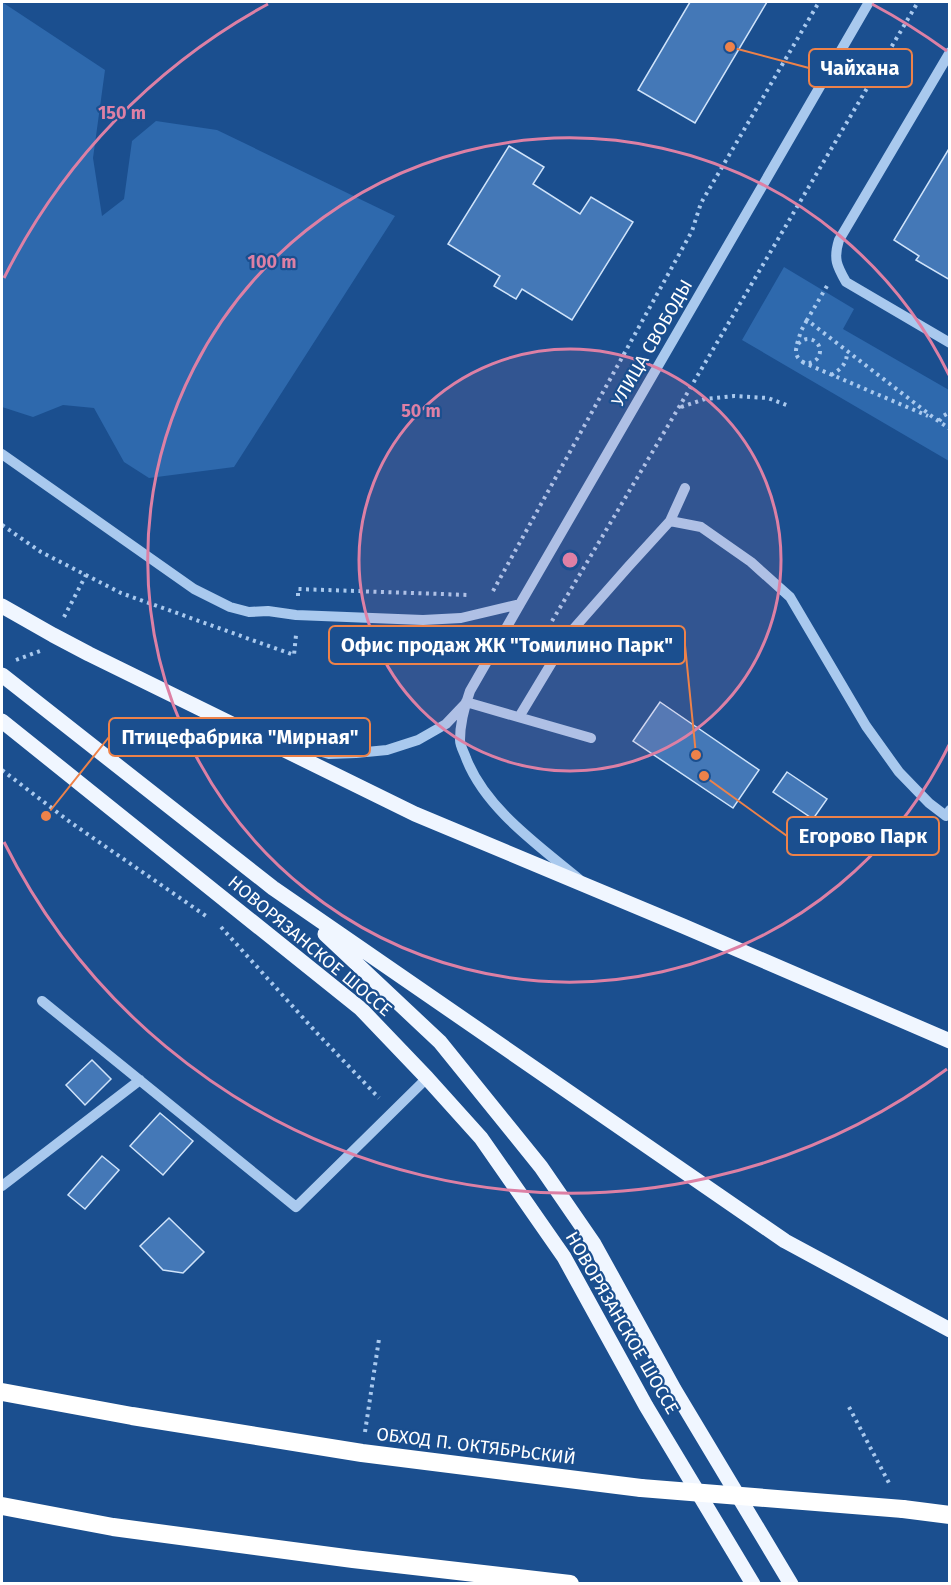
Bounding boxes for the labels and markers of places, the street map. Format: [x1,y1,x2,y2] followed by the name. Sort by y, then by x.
[809,49,912,87] callout: Чайхана
[560,550,580,570] centre of rings
[329,626,685,664] callout: Офис продаж ЖК "Томилино Парк"
[109,718,370,756] callout: Птицефабрика "Мирная"
[787,817,939,855] callout: Егорово Парк

